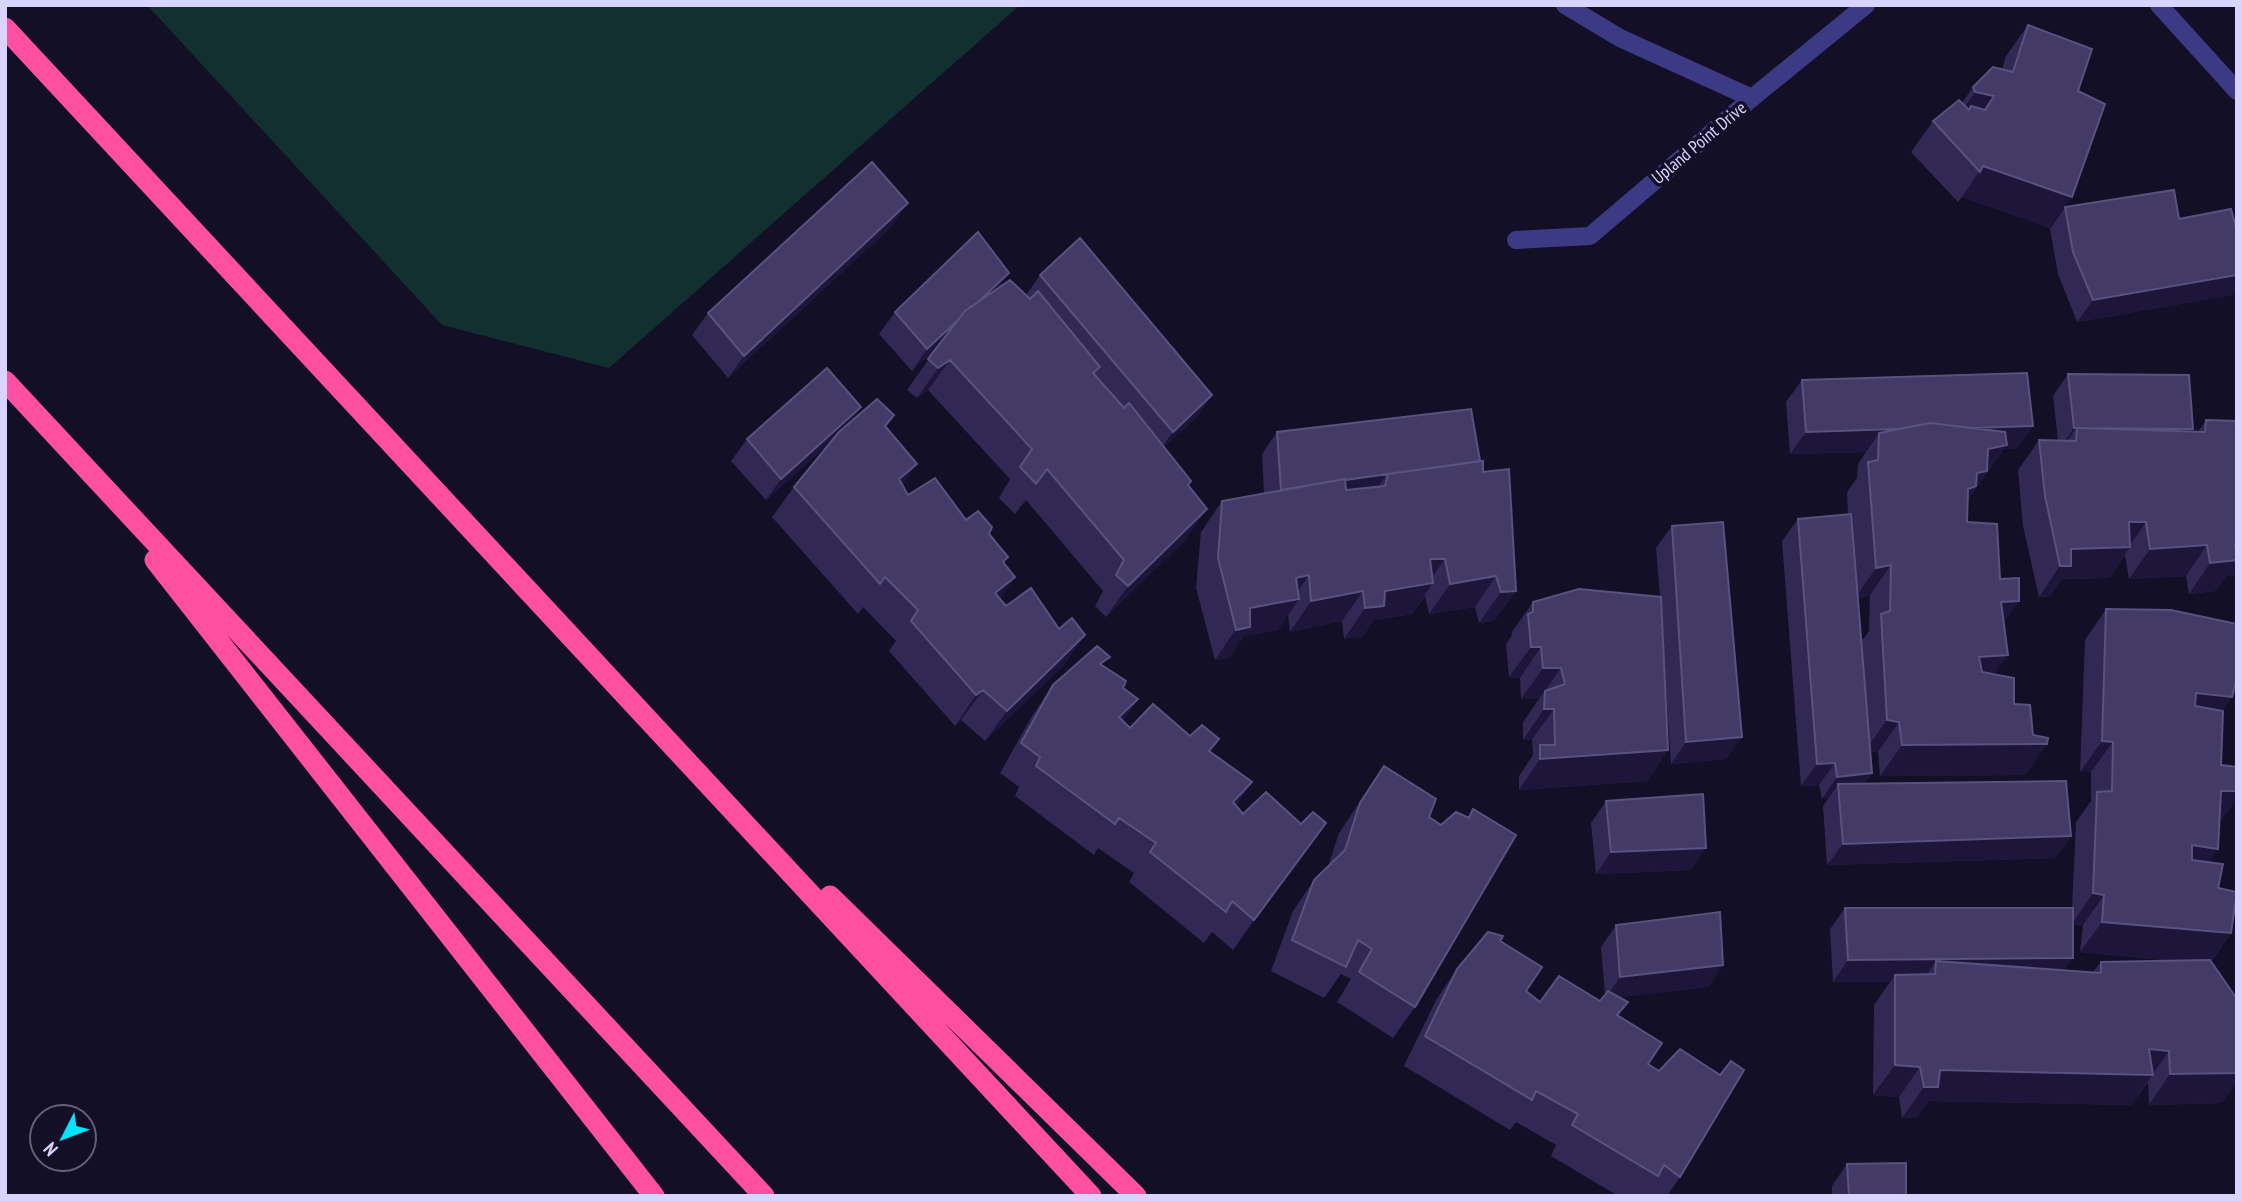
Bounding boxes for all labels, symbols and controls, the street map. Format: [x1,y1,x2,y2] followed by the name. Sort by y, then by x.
[1647,96,1751,189] street label: Upland Point Drive
[28,1103,98,1173] north arrow
[38,1138,63,1161] text: N

